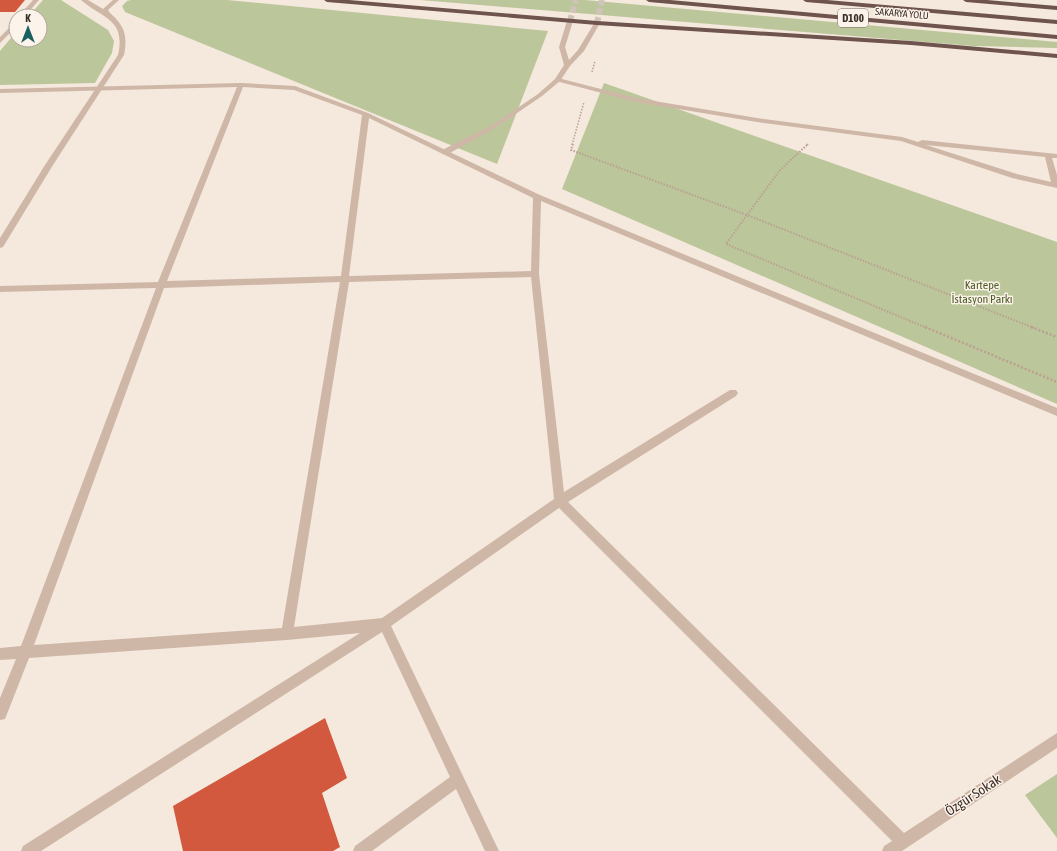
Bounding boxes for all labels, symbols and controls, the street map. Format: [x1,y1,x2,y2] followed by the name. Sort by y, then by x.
[875,6,929,21] street label: SAKARYA YOLU
[8,8,48,48] north arrow
[838,9,868,27] road number: D100
[25,12,31,24] text: K
[952,278,1012,306] park label: Kartepe İstasyon Parkı
[942,771,1004,819] street label: Özgür Sokak

